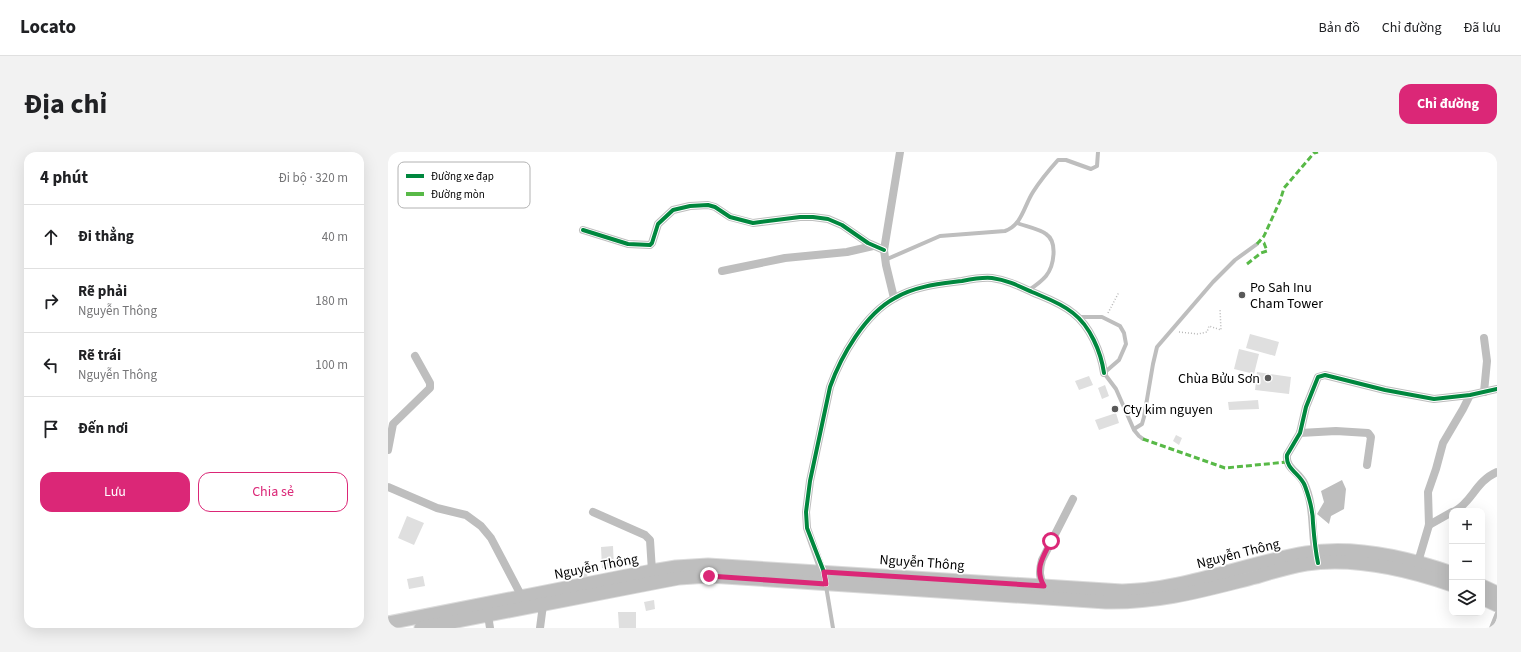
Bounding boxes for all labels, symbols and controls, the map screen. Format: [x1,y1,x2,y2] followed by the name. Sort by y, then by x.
[20,14,76,41] text: Locato
[1319,18,1360,38] text: Bản đồ
[1382,18,1441,38] text: Chỉ đường
[1463,18,1501,38] text: Đã lưu
[24,84,107,124] text: Địa chỉ
[1399,84,1497,124] button: Chỉ đường
[398,162,530,208] legend
[40,166,88,190] text: 4 phút
[279,169,348,187] text: Đi bộ · 320 m
[431,169,494,184] text: Đường xe đạp
[431,187,485,202] text: Đường mòn
[40,226,62,248] icon: ahead
[78,226,134,247] text: Đi thẳng
[322,228,348,246] text: 40 m
[1250,278,1323,314] place label: Po Sah Inu Cham Tower
[78,281,127,302] text: Rẽ phải
[40,290,62,312] icon: right
[1237,290,1247,300] marker: Po Sah Inu Cham Tower
[315,292,348,310] text: 180 m
[78,302,157,320] text: Nguyễn Thông
[78,345,121,366] text: Rẽ trái
[40,354,62,376] icon: left
[315,356,348,374] text: 100 m
[78,366,157,384] text: Nguyễn Thông
[1178,369,1260,389] place label: Chùa Bửu Sơn
[1263,373,1273,383] marker: Chùa Bửu Sơn
[1123,400,1213,420] place label: Cty kim nguyen
[1110,404,1120,414] marker: Cty kim nguyen
[40,418,62,440] icon: arrive
[78,418,128,439] text: Đến nơi
[40,472,190,512] button: Lưu
[198,472,348,512] button: Chia sẻ
[1449,508,1485,616] map controls
[1449,508,1485,544] button: +
[1042,532,1060,550] route start
[1195,534,1282,574] street label: Nguyễn Thông
[1449,544,1485,580] button: −
[553,549,640,585] street label: Nguyễn Thông
[879,550,965,576] street label: Nguyễn Thông
[700,567,718,585] route end
[1449,580,1485,616] button: layers

